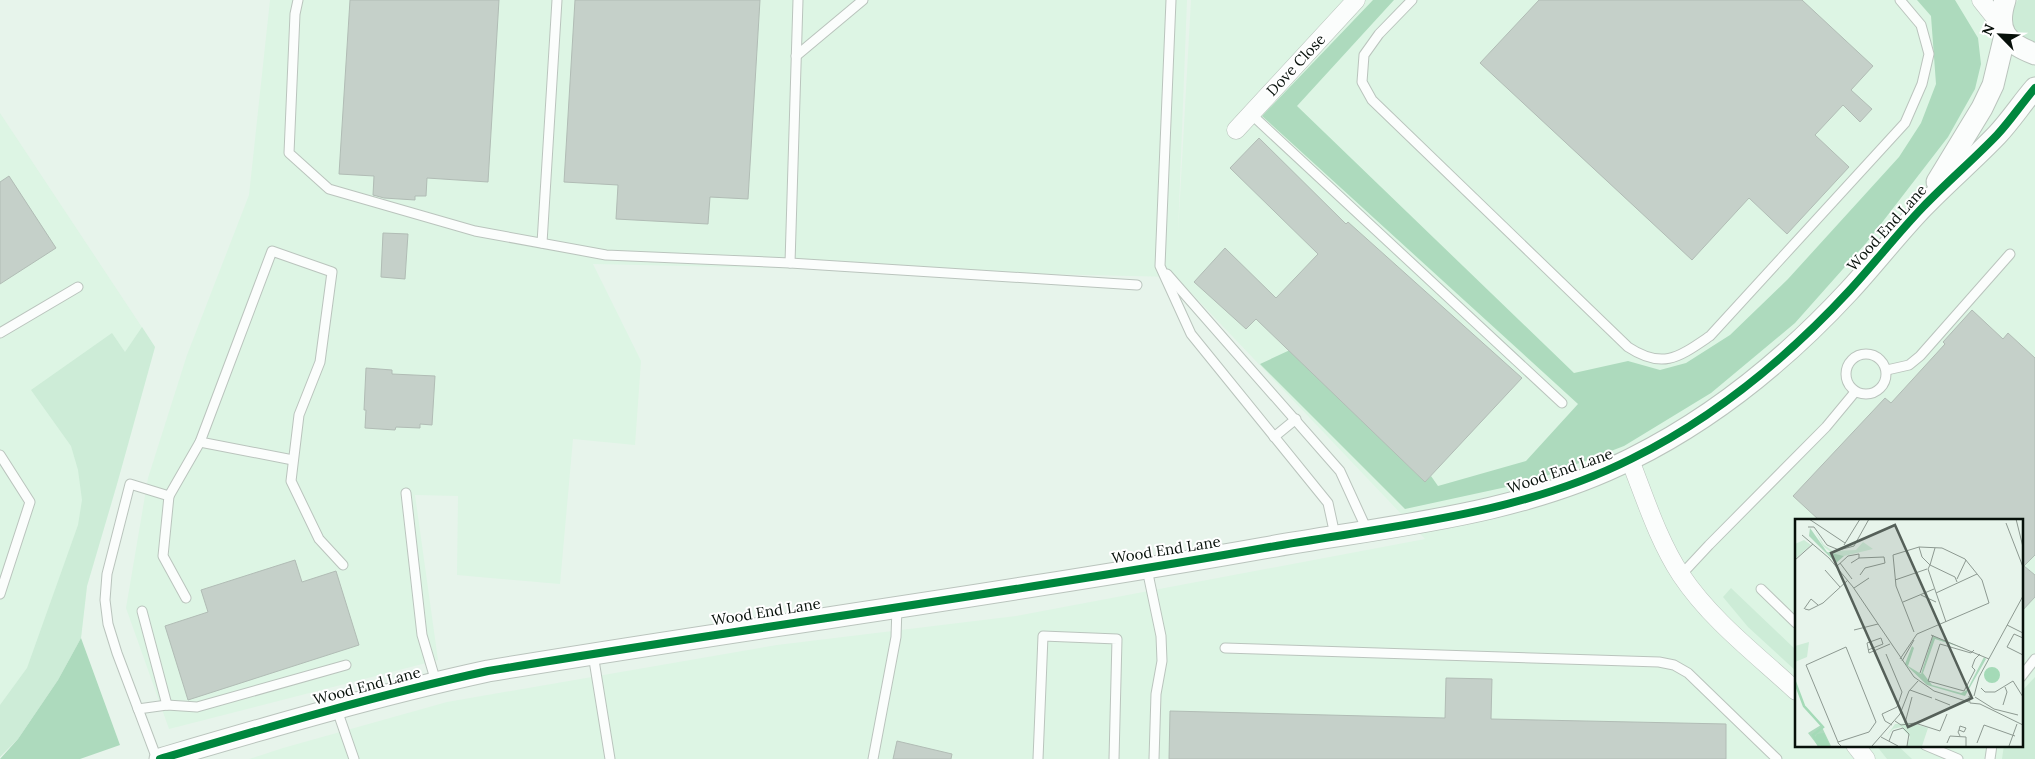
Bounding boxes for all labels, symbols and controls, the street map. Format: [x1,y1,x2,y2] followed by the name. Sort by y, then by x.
[1975,10,2025,60] north arrow
[1978,21,1999,38] text: N
[1262,30,1329,100] street label: Dove Close
[1843,180,1931,275] street label: Wood End Lane
[1505,444,1615,497] street label: Wood End Lane
[1795,519,2022,746] inset map
[1110,532,1222,568] street label: Wood End Lane
[710,594,822,630] street label: Wood End Lane
[311,662,423,709] street label: Wood End Lane

